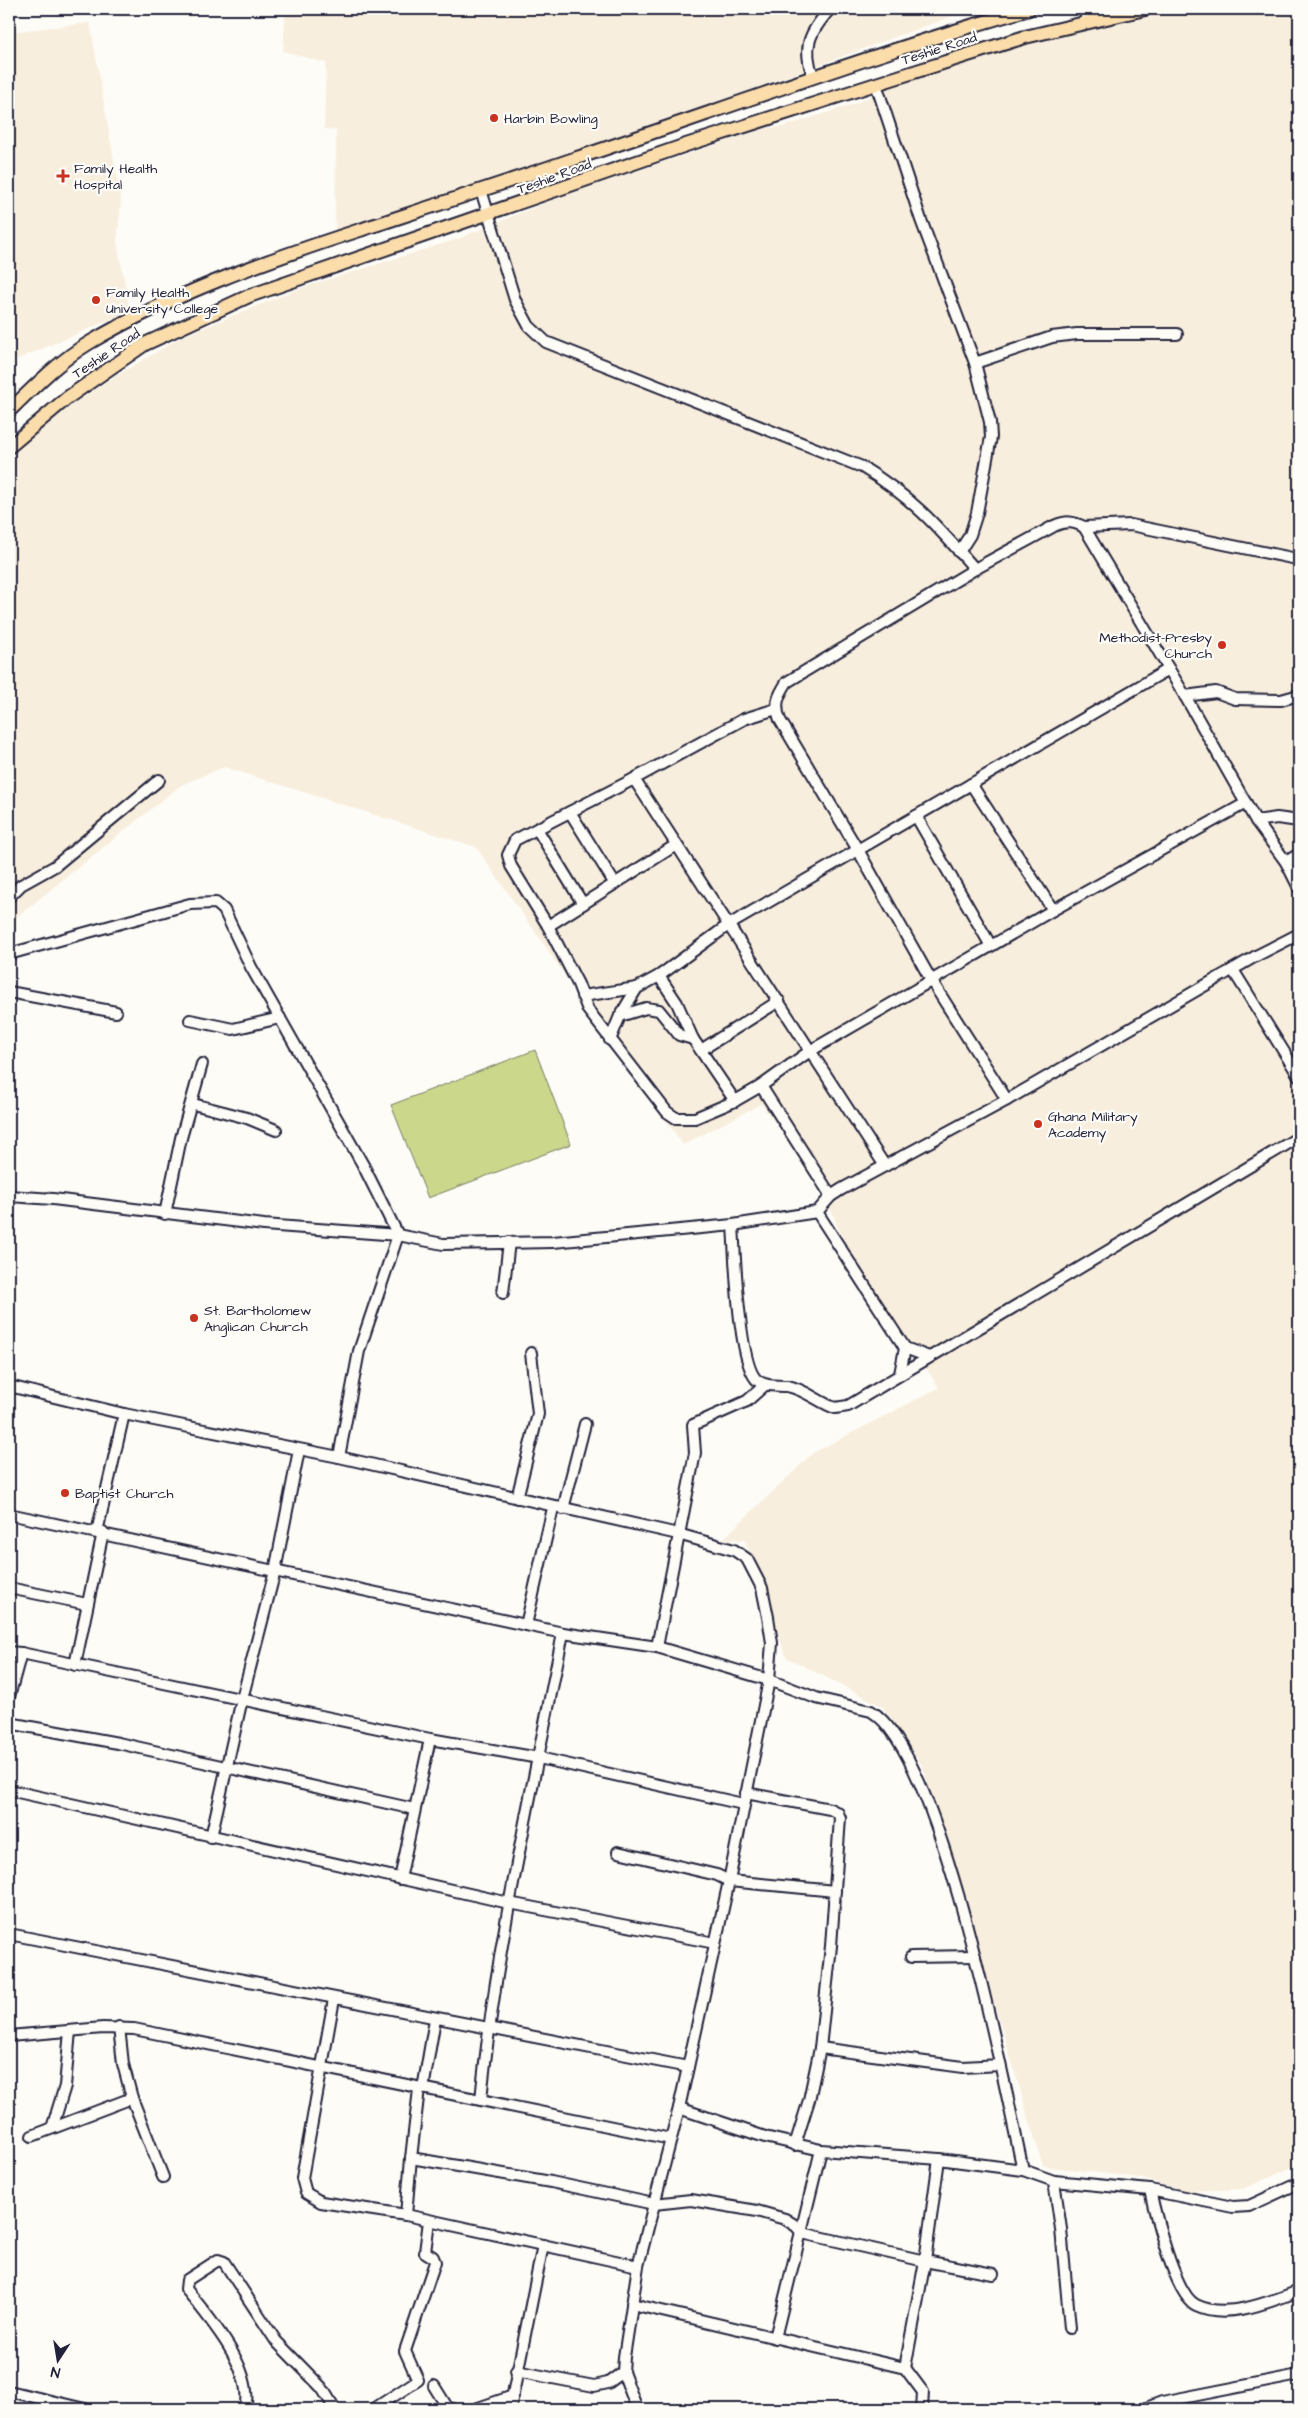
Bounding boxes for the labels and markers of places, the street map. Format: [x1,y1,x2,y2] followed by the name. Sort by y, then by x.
[504,109,598,129] place label: Harbin Bowling
[488,112,500,124] marker: Harbin Bowling
[74,159,157,195] place label: Family Health Hospital
[56,169,70,183] marker: Family Health Hospital
[106,283,219,319] place label: Family Health University College
[90,294,102,306] marker: Family Health University College
[1099,628,1212,664] place label: Methodist-Presby Church
[1216,639,1228,651] marker: Methodist-Presby Church
[1048,1107,1138,1143] place label: Ghana Military Academy
[1032,1118,1044,1130] marker: Ghana Military Academy
[204,1301,311,1337] place label: St. Bartholomew Anglican Church
[188,1312,200,1324] marker: St. Bartholomew Anglican Church
[75,1484,173,1504] place label: Baptist Church
[59,1487,71,1499] marker: Baptist Church

